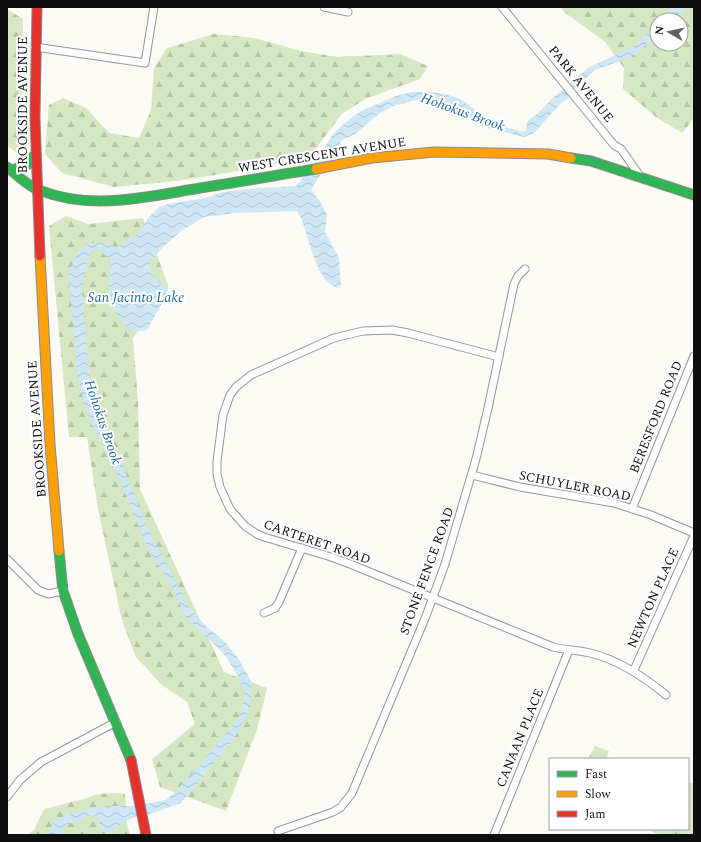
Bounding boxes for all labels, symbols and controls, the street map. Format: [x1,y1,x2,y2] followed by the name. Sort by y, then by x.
[649,12,689,52] north arrow
[651,25,669,36] text: N
[13,36,33,174] street label: BROOKSIDE AVENUE
[544,41,618,127] street label: PARK AVENUE
[418,87,508,137] water label: Hohokus Brook
[237,132,407,178] street label: WEST CRESCENT AVENUE
[88,287,184,308] water label: San Jacinto Lake
[624,358,688,476] street label: BERESFORD ROAD
[22,360,52,498] street label: BROOKSIDE AVENUE
[79,377,127,467] water label: Hohokus Brook
[517,465,633,507] street label: SCHUYLER ROAD
[395,504,459,638] street label: STONE FENCE ROAD
[261,514,373,570] street label: CARTERET ROAD
[622,545,684,651] street label: NEWTON PLACE
[491,685,549,791] street label: CANAAN PLACE
[549,758,689,830] legend
[585,765,607,784] text: Fast
[585,785,611,804] text: Slow
[585,805,606,824] text: Jam

